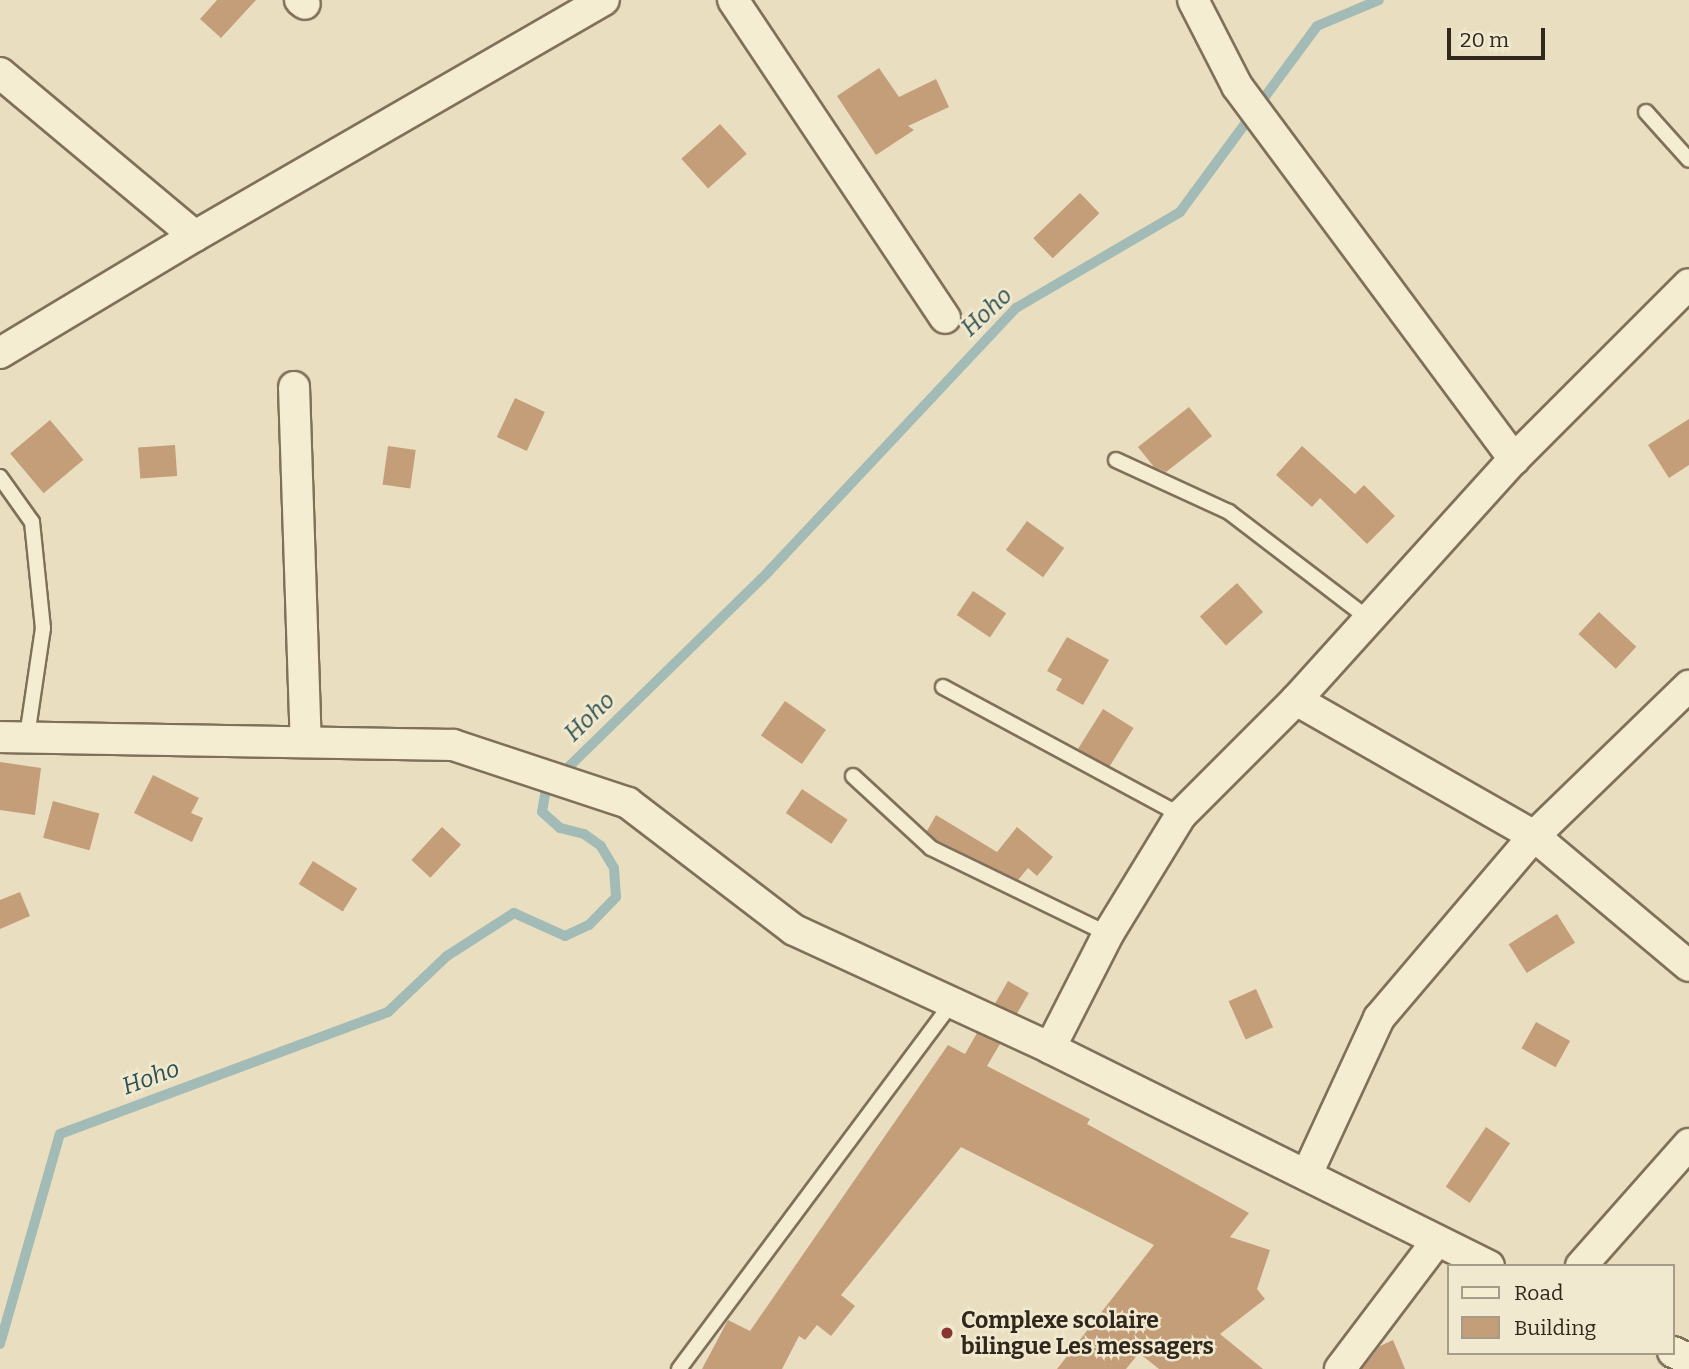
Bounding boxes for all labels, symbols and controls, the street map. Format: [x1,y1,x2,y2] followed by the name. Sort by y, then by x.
[1451,14,1549,58] scale bar
[1460,27,1509,53] text: 20 m
[956,281,1018,343] water label: Hoho
[559,686,621,748] water label: Hoho
[118,1054,184,1102] water label: Hoho
[1448,1264,1675,1355] legend
[1514,1280,1563,1306] text: Road
[961,1306,1214,1360] place label: Complexe scolaire bilingue Les messagers
[1514,1315,1596,1341] text: Building
[939,1325,955,1341] marker: Complexe scolaire bilingue Les messagers

